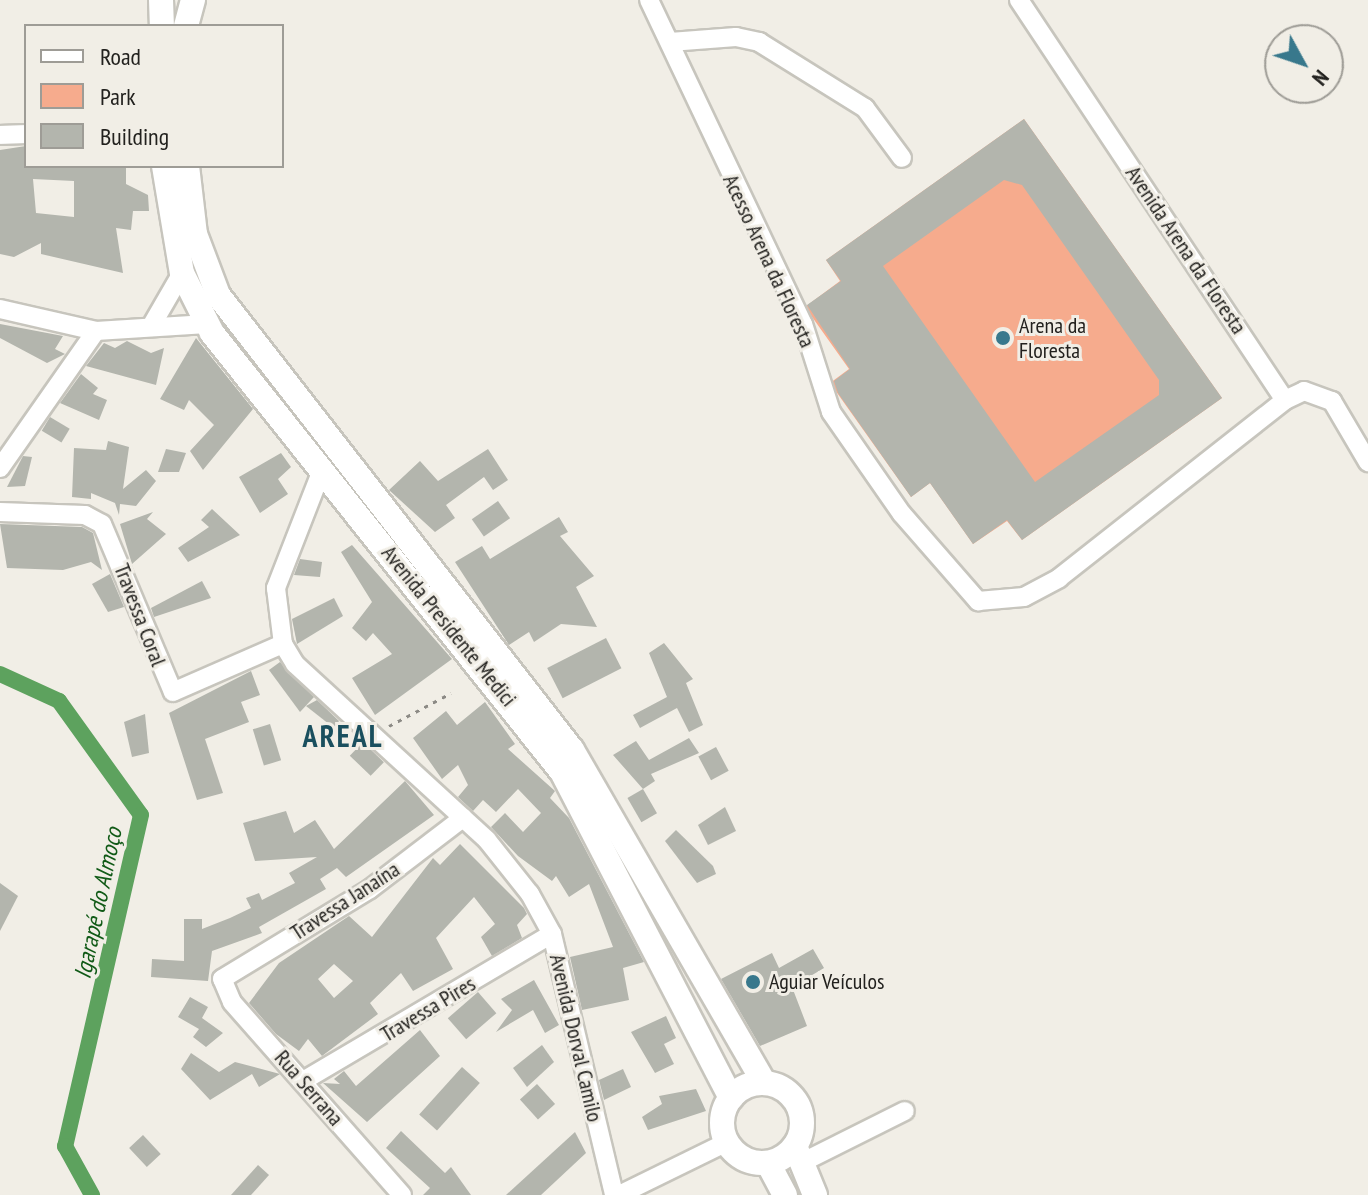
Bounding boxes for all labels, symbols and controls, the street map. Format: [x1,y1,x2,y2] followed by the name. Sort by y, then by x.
[24,24,284,168] legend
[1264,24,1344,104] north arrow
[100,41,141,72] text: Road
[1306,65,1335,92] text: N
[100,81,136,112] text: Park
[100,121,169,152] text: Building
[1120,161,1252,339] street label: Avenida Arena da Floresta
[717,170,821,352] street label: Acesso Arena da Floresta
[1019,312,1086,364] place label: Arena da Floresta
[994,329,1012,347] marker: Arena da Floresta
[376,540,522,712] street label: Avenida Presidente Medici
[108,560,172,670] street label: Travessa Coral
[303,718,383,754] district label: AREAL
[68,824,128,982] water label: Igarapé do Almoço
[286,856,404,946] street label: Travessa Janaína
[544,952,608,1124] street label: Avenida Dorval Camilo
[769,969,885,995] place label: Aguiar Veículos
[376,970,480,1048] street label: Travessa Pires
[744,973,762,991] marker: Aguiar Veículos
[269,1045,349,1131] street label: Rua Serrana

